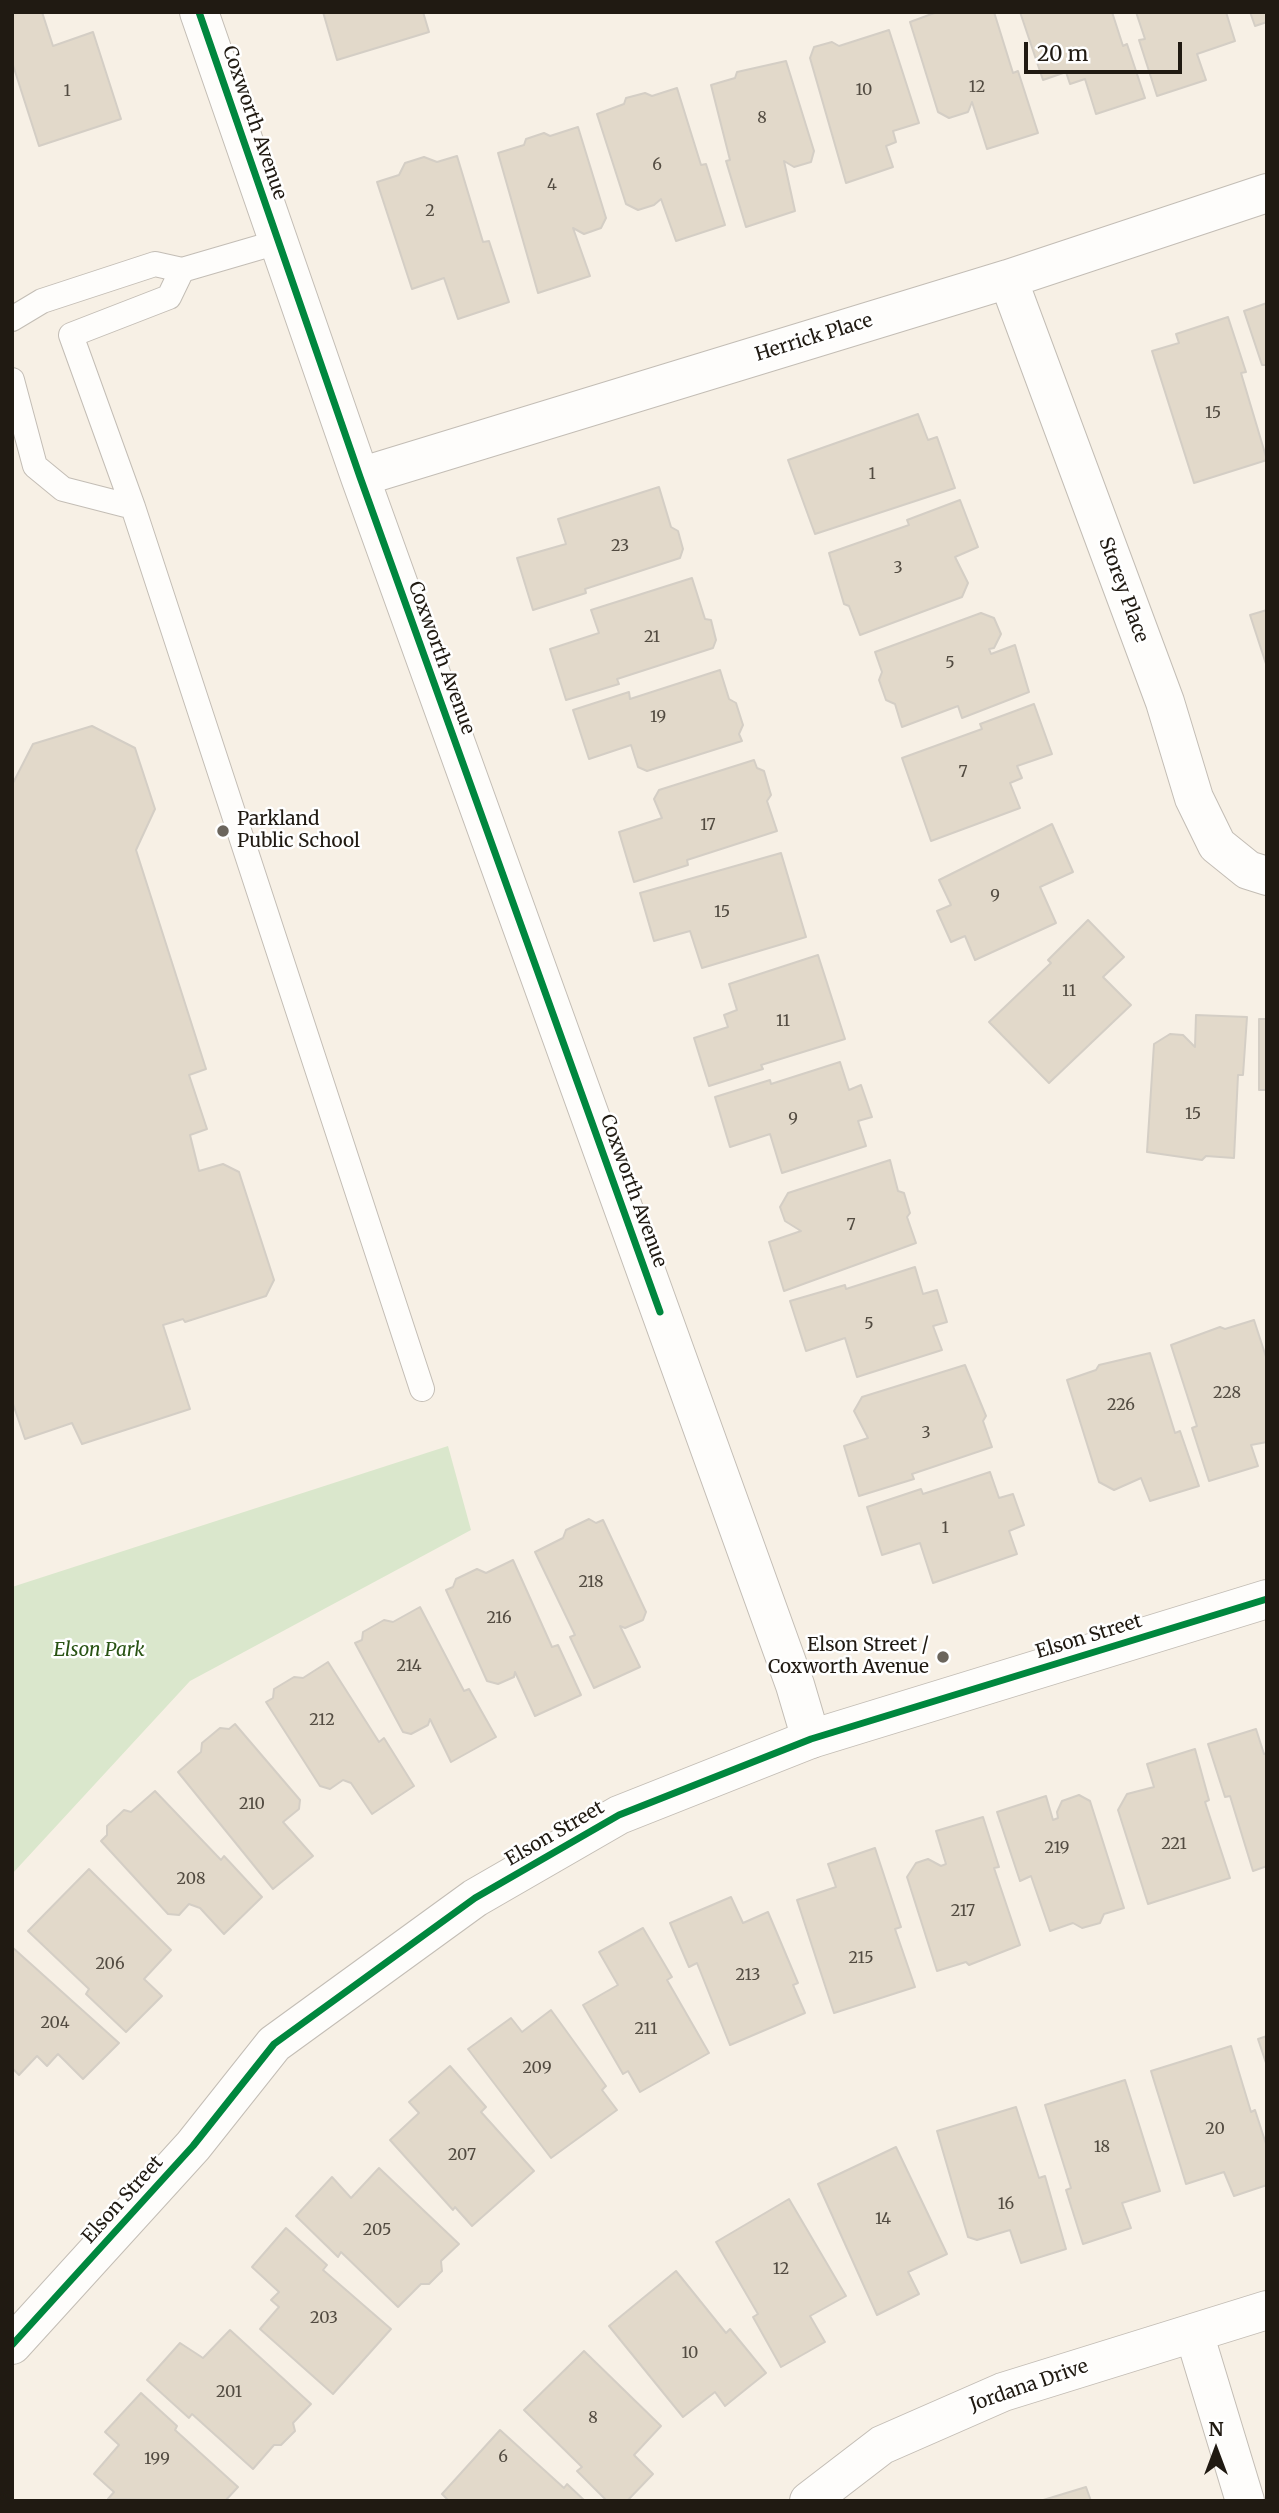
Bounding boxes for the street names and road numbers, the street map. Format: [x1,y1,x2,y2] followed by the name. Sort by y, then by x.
[217,43,291,203] street label: Coxworth Avenue
[753,309,875,367] street label: Herrick Place
[1093,534,1153,646] street label: Storey Place
[403,578,479,738] street label: Coxworth Avenue
[595,1111,671,1271] street label: Coxworth Avenue
[1033,1610,1145,1664] street label: Elson Street
[502,1797,608,1871] street label: Elson Street
[78,2151,168,2249] street label: Elson Street
[967,2355,1091,2417] street label: Jordana Drive

